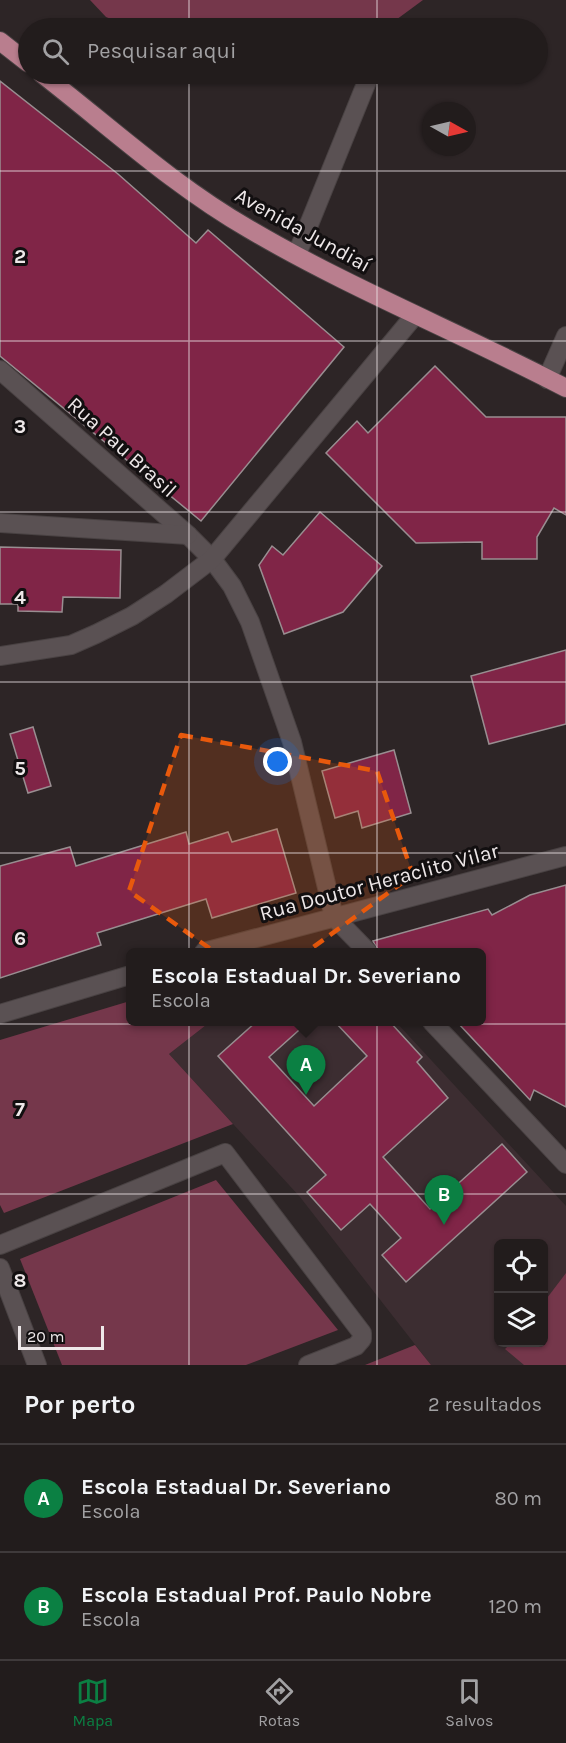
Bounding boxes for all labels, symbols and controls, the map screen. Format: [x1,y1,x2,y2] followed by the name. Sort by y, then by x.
[18,18,548,84] search box
[39,35,72,68] icon: search
[87,38,236,64] text: Pesquisar aqui
[422,102,476,156] north arrow
[231,183,376,278] street label: Avenida Jundiaí
[14,245,26,268] text: 2
[63,392,181,502] street label: Rua Pau Brasil
[14,415,26,438] text: 3
[14,586,26,609] text: 4
[263,747,292,776] your location
[14,757,26,780] text: 5
[257,838,502,925] street label: Rua Doutor Heraclito Vilar
[14,927,26,950] text: 6
[126,948,486,1026] popup
[151,963,461,989] text: Escola Estadual Dr. Severiano
[151,989,211,1012] text: Escola
[286,1046,326,1095] pin: A
[15,1098,25,1121] text: 7
[424,1176,464,1225] pin: B
[494,1239,548,1347] map controls
[494,1239,548,1293] button: locate
[14,1269,26,1292] text: 8
[494,1293,548,1347] button: layers
[18,1323,104,1350] scale bar
[27,1327,65,1346] text: 20 m
[24,1389,135,1420] text: Por perto
[428,1393,542,1416] text: 2 resultados
[81,1474,391,1500] text: Escola Estadual Dr. Severiano
[37,1487,50,1510] text: A
[494,1487,542,1510] text: 80 m
[81,1500,141,1523] text: Escola
[81,1582,432,1608] text: Escola Estadual Prof. Paulo Nobre
[37,1595,50,1618] text: B
[488,1595,542,1618] text: 120 m
[81,1608,141,1631] text: Escola
[73,1675,113,1730] tab: Mapa
[258,1675,300,1730] tab: Rotas
[445,1675,493,1730] tab: Salvos

